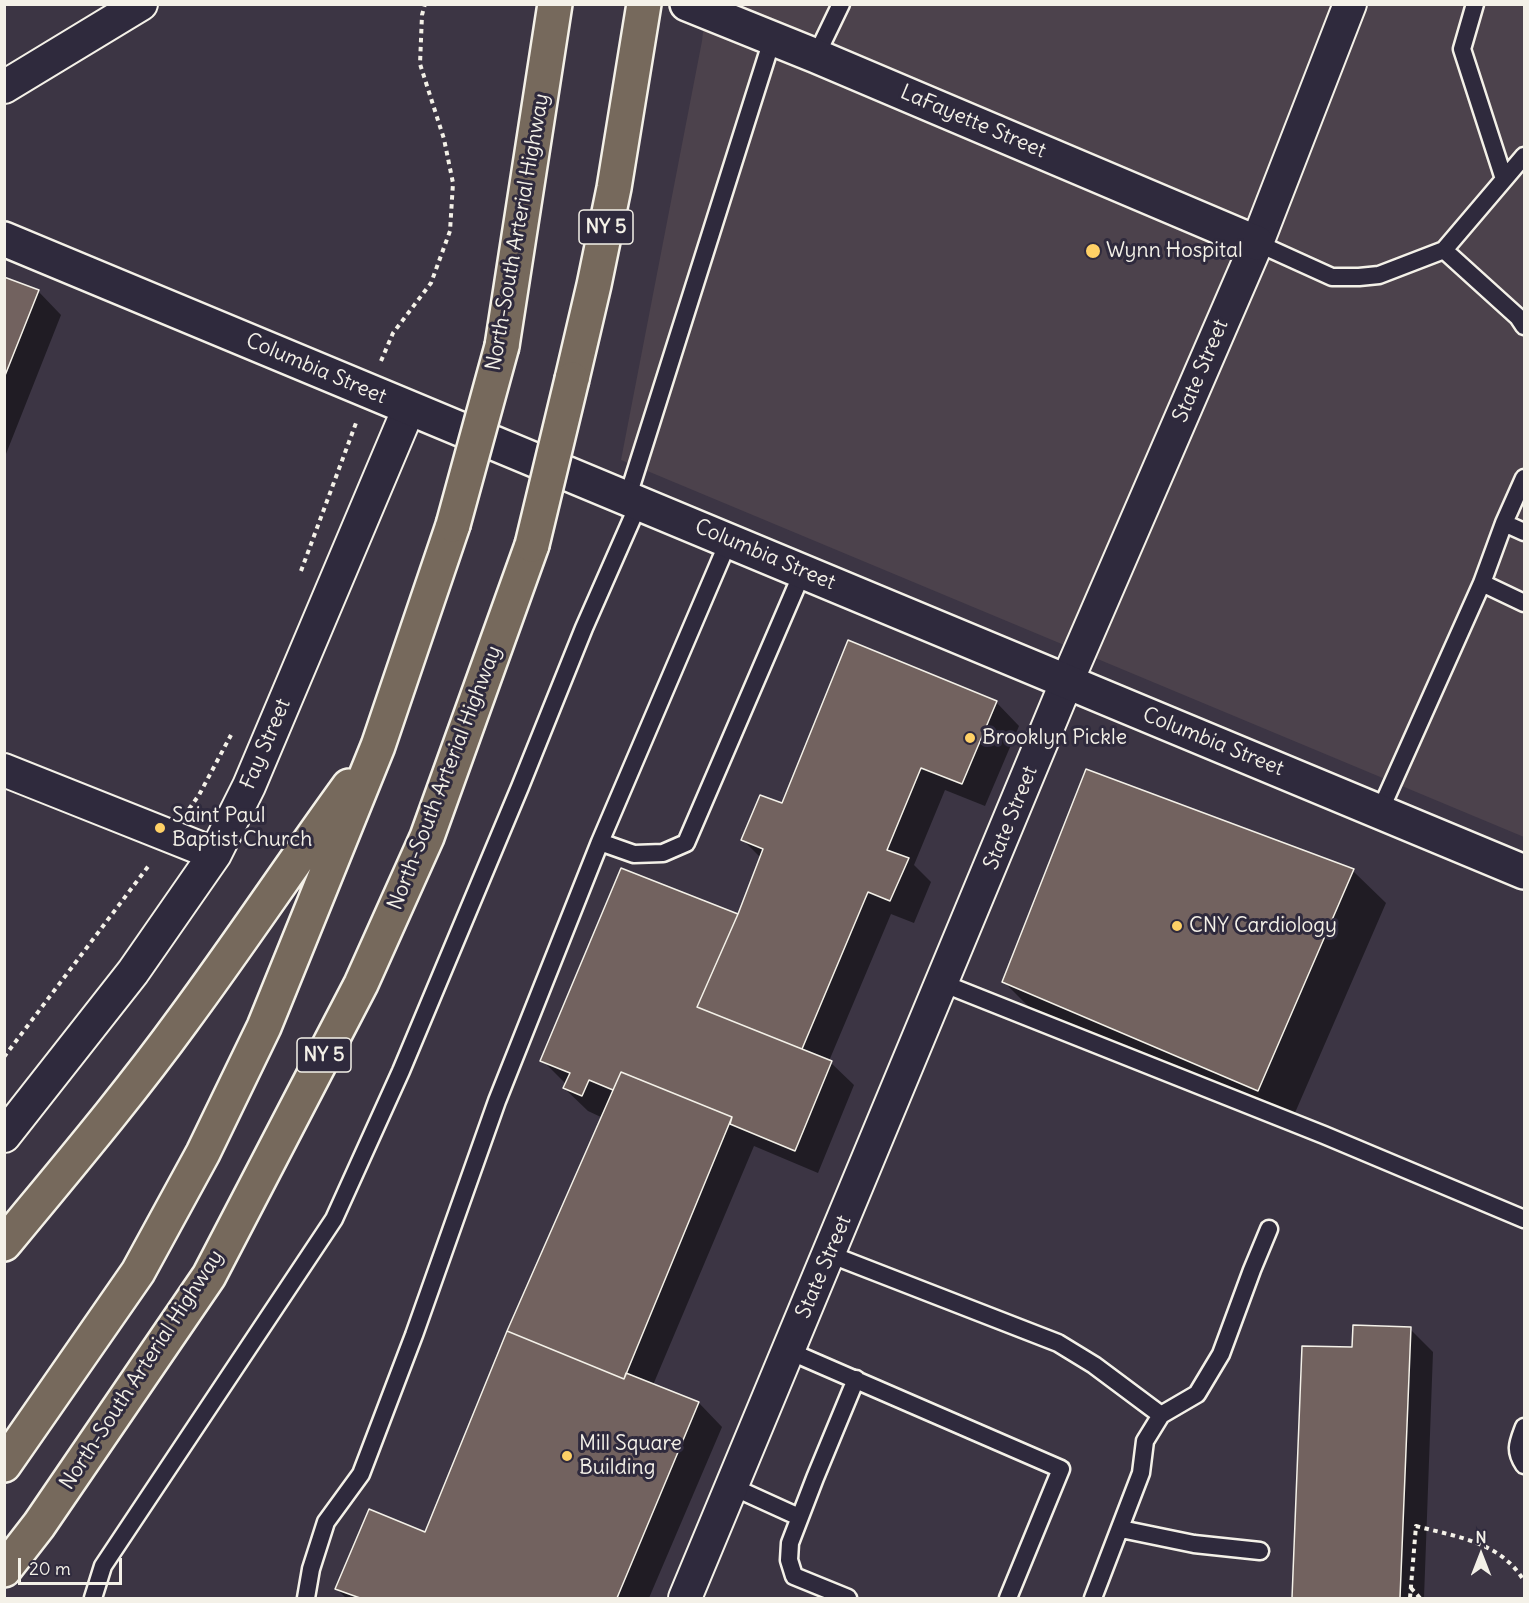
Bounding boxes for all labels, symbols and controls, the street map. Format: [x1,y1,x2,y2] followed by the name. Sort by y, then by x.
[896,80,1050,164] street label: LaFayette Street
[481,91,555,373] street label: North-South Arterial Highway
[579,210,633,244] road number: NY 5
[1106,238,1243,264] place label: Wynn Hospital
[1084,242,1102,260] marker: Wynn Hospital
[1168,316,1234,426] street label: State Street
[242,328,390,410] street label: Columbia Street
[691,514,839,596] street label: Columbia Street
[383,642,507,914] street label: North-South Arterial Highway
[236,695,296,793] street label: Fay Street
[1139,702,1287,782] street label: Columbia Street
[982,725,1127,751] place label: Brooklyn Pickle
[963,731,977,745] marker: Brooklyn Pickle
[979,762,1043,874] street label: State Street
[172,803,312,853] place label: Saint Paul Baptist Church
[153,821,167,835] marker: Saint Paul Baptist Church
[1189,913,1337,939] place label: CNY Cardiology
[1170,919,1184,933] marker: CNY Cardiology
[297,1038,351,1072] road number: NY 5
[791,1212,857,1322] street label: State Street
[55,1245,229,1495] street label: North-South Arterial Highway
[579,1431,682,1481] place label: Mill Square Building
[560,1449,574,1463] marker: Mill Square Building
[1451,1525,1511,1585] north arrow
[1475,1527,1487,1547] text: N
[21,1546,124,1584] scale bar
[29,1557,71,1580] text: 20 m

